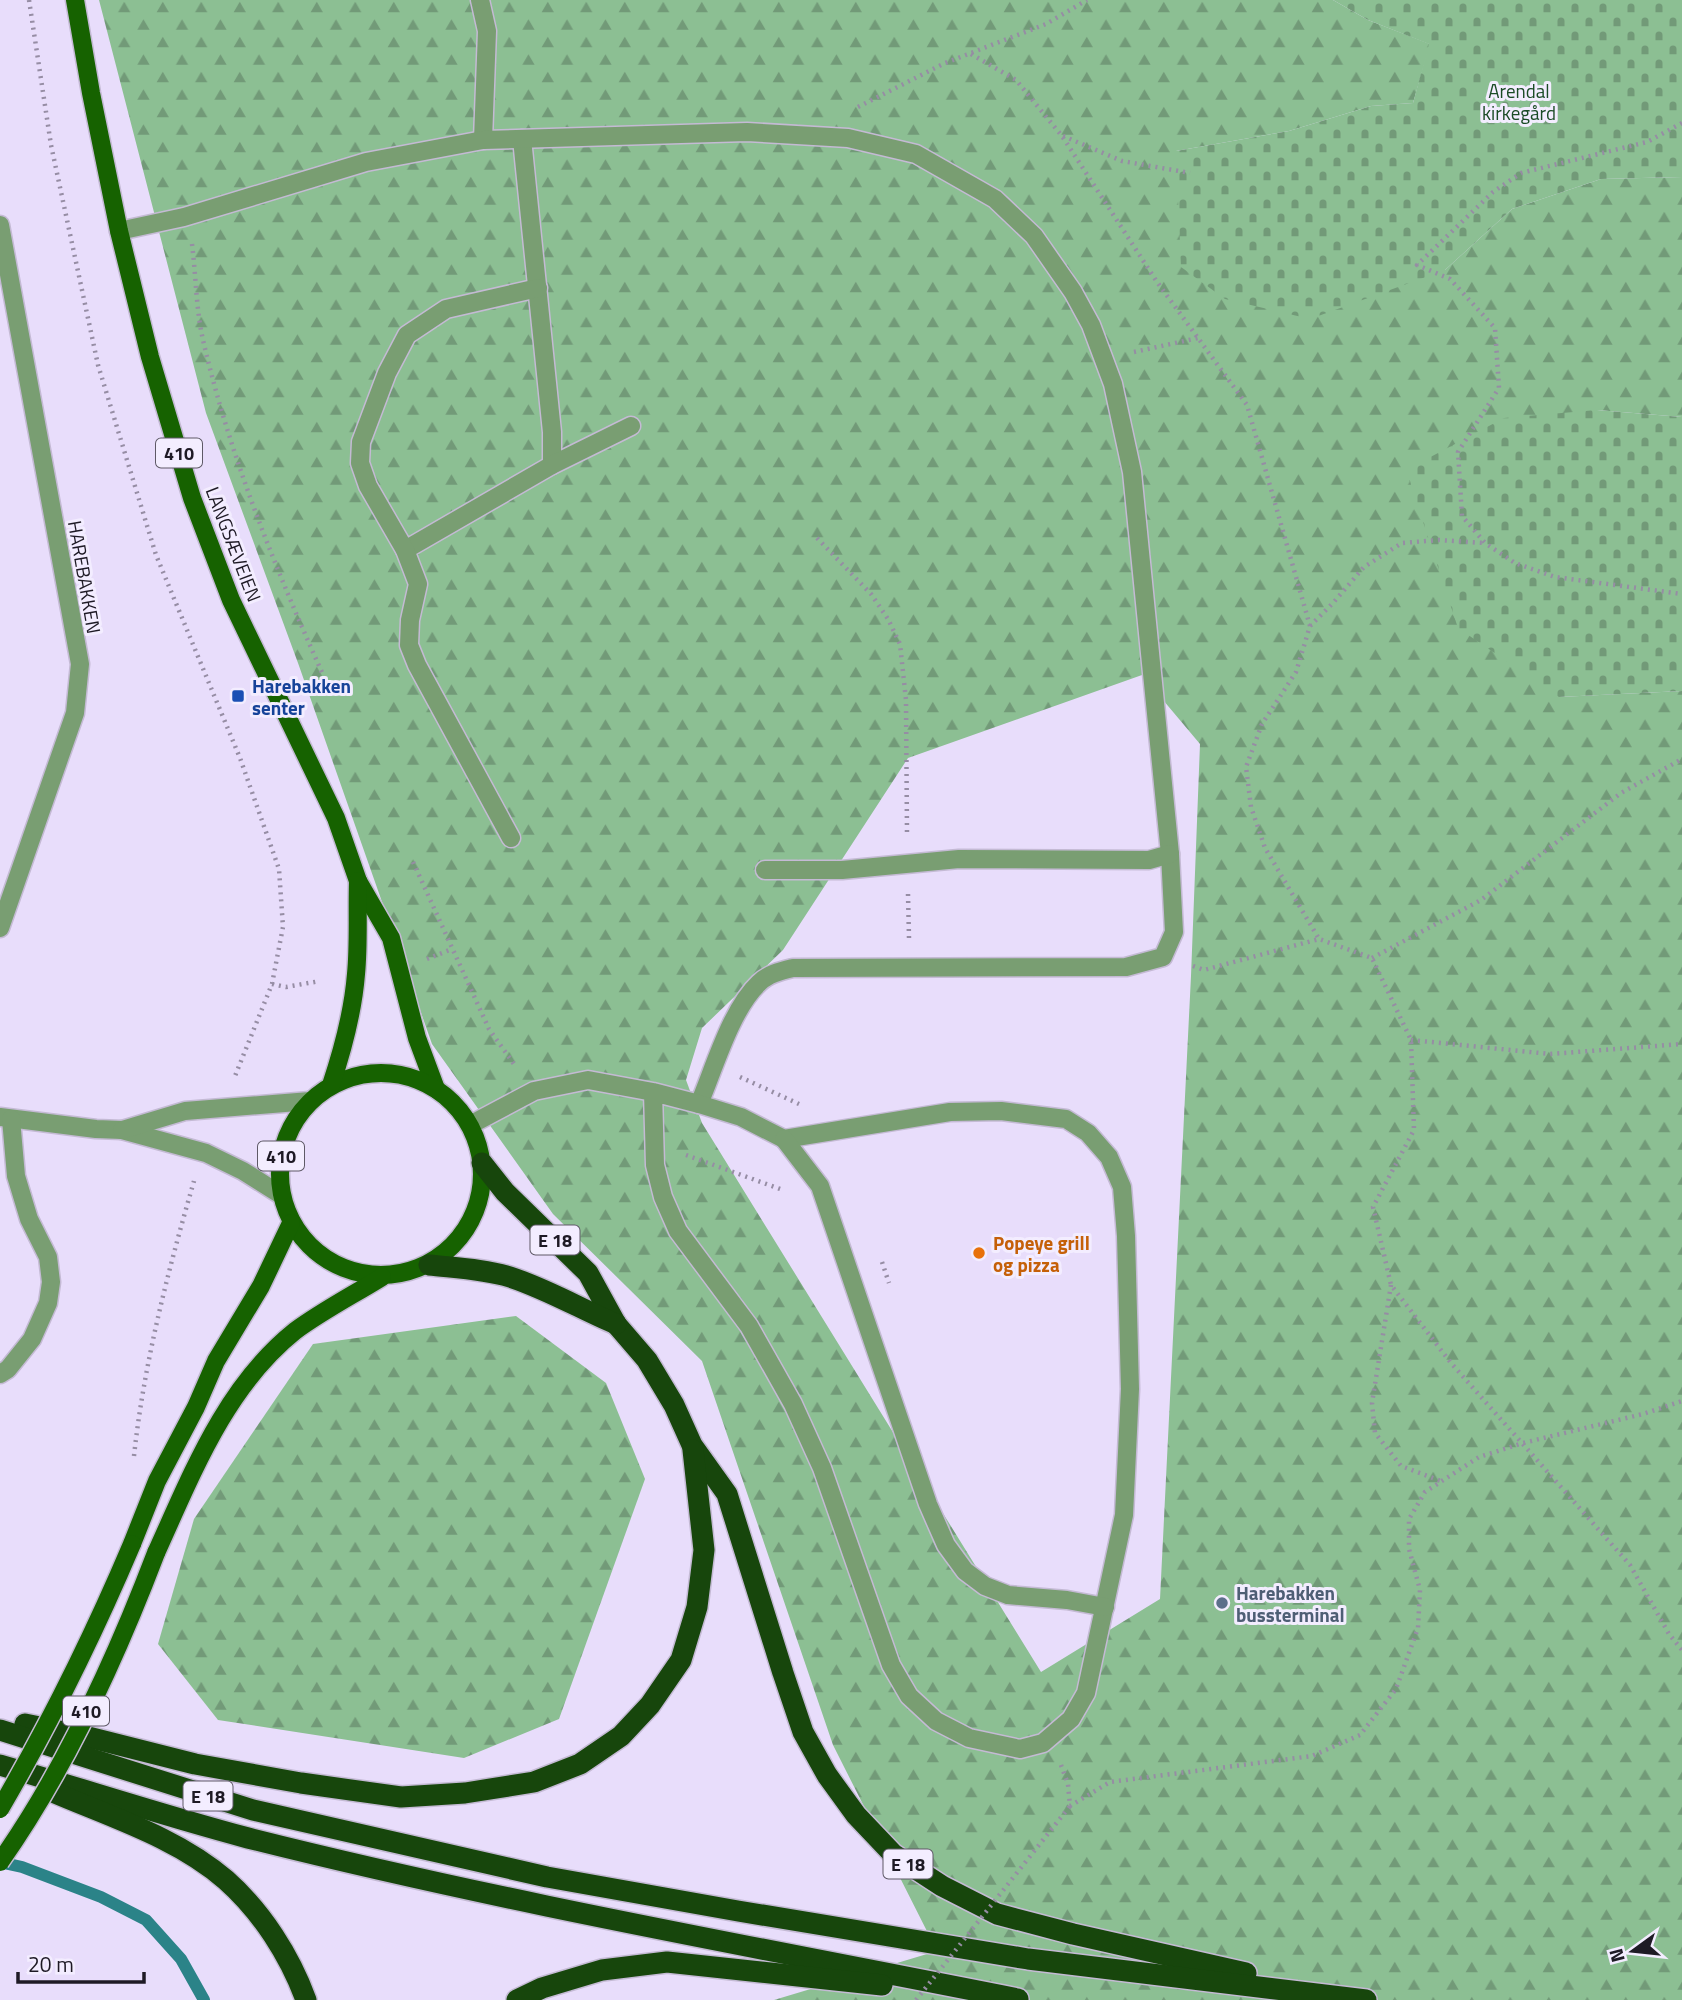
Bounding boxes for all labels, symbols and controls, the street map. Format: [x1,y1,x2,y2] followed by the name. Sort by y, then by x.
[1482,76,1556,127] park label: Arendal kirkegård
[156,438,202,467] road number: 410
[199,482,269,606] street label: LANGSÆVEIEN
[61,518,109,636] street label: HAREBAKKEN
[252,671,351,722] place label: Harebakken senter
[230,688,246,704] marker: Harebakken senter
[258,1142,304,1170] road number: 410
[530,1226,580,1254] road number: E 18
[993,1228,1090,1279] place label: Popeye grill og pizza
[971,1245,987,1261] marker: Popeye grill og pizza
[1236,1578,1345,1629] place label: Harebakken bussterminal
[1214,1595,1230,1611] marker: Harebakken bussterminal
[63,1696,109,1726] road number: 410
[184,1781,232,1810] road number: E 18
[884,1850,932,1878] road number: E 18
[1598,1916,1668,1986] north arrow
[18,1940,144,1984] scale bar
[1600,1945,1632,1966] text: N
[28,1948,74,1980] text: 20 m

